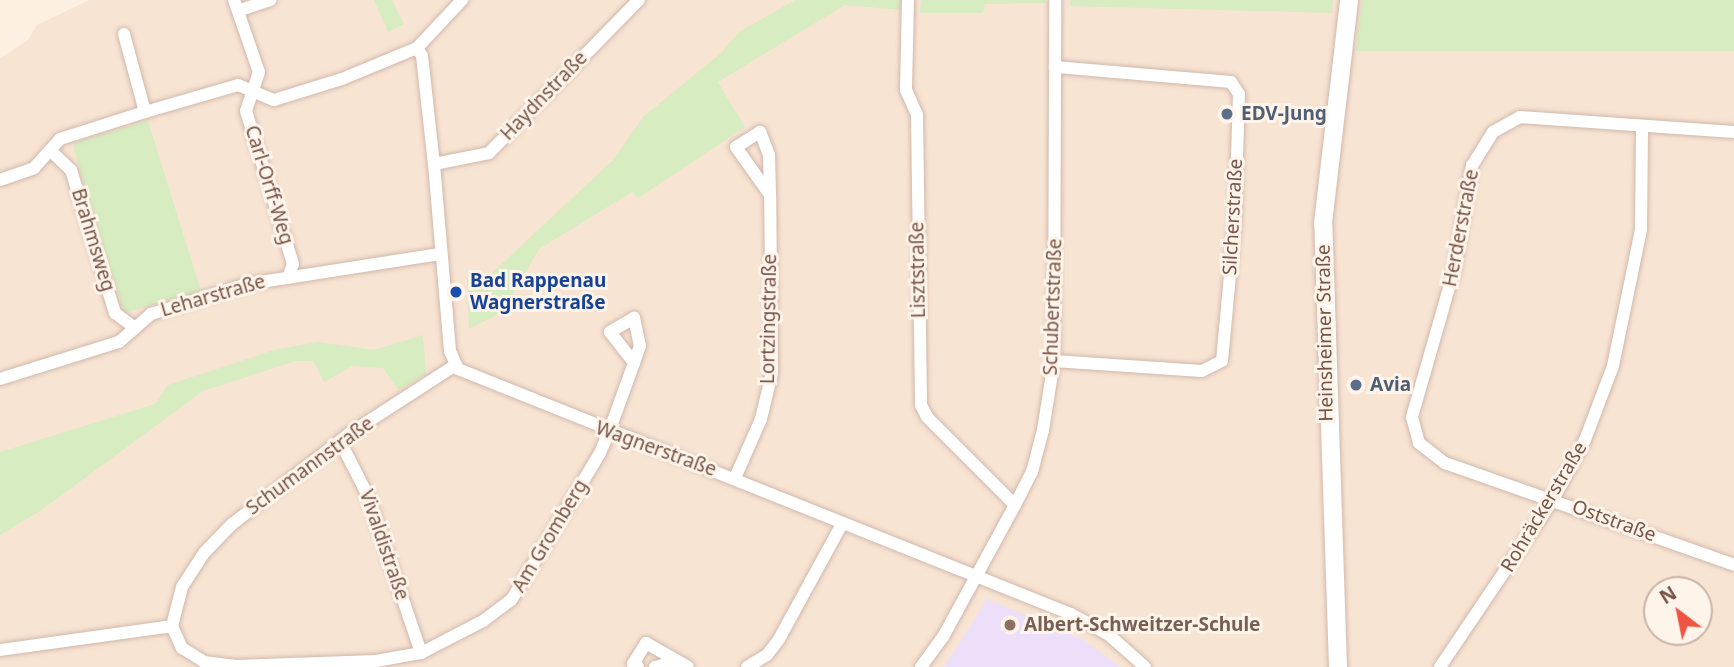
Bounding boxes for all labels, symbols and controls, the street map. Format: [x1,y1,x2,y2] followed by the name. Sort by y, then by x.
[496,47,592,145] street label: Haydnstraße
[1241,103,1327,125] place label: EDV-Jung
[1219,106,1235,122] marker: EDV-Jung
[240,123,298,247] street label: Carl-Orff-Weg
[1219,158,1247,276] street label: Silcherstraße
[1438,167,1484,289] street label: Herderstraße
[67,186,119,294] street label: Brahmsweg
[906,222,930,318] street label: Lisztstraße
[1039,238,1067,376] street label: Schubertstraße
[1312,244,1338,422] street label: Heinsheimer Straße
[756,254,782,384] street label: Lortzingstraße
[158,270,268,322] street label: Leharstraße
[470,270,606,314] place label: Bad Rappenau Wagnerstraße
[448,284,464,300] marker: Bad Rappenau Wagnerstraße
[1370,374,1411,396] place label: Avia
[1348,377,1364,393] marker: Avia
[242,412,378,520] street label: Schumannstraße
[593,417,719,481] street label: Wagnerstraße
[1496,438,1592,576] street label: Rohräckerstraße
[507,476,593,596] street label: Am Gromberg
[355,487,413,603] street label: Vivaldistraße
[1569,495,1659,547] street label: Oststraße
[1643,576,1713,646] north arrow
[1654,580,1681,610] text: N
[1024,614,1260,636] place label: Albert-Schweitzer-Schule
[1002,617,1018,633] marker: Albert-Schweitzer-Schule

